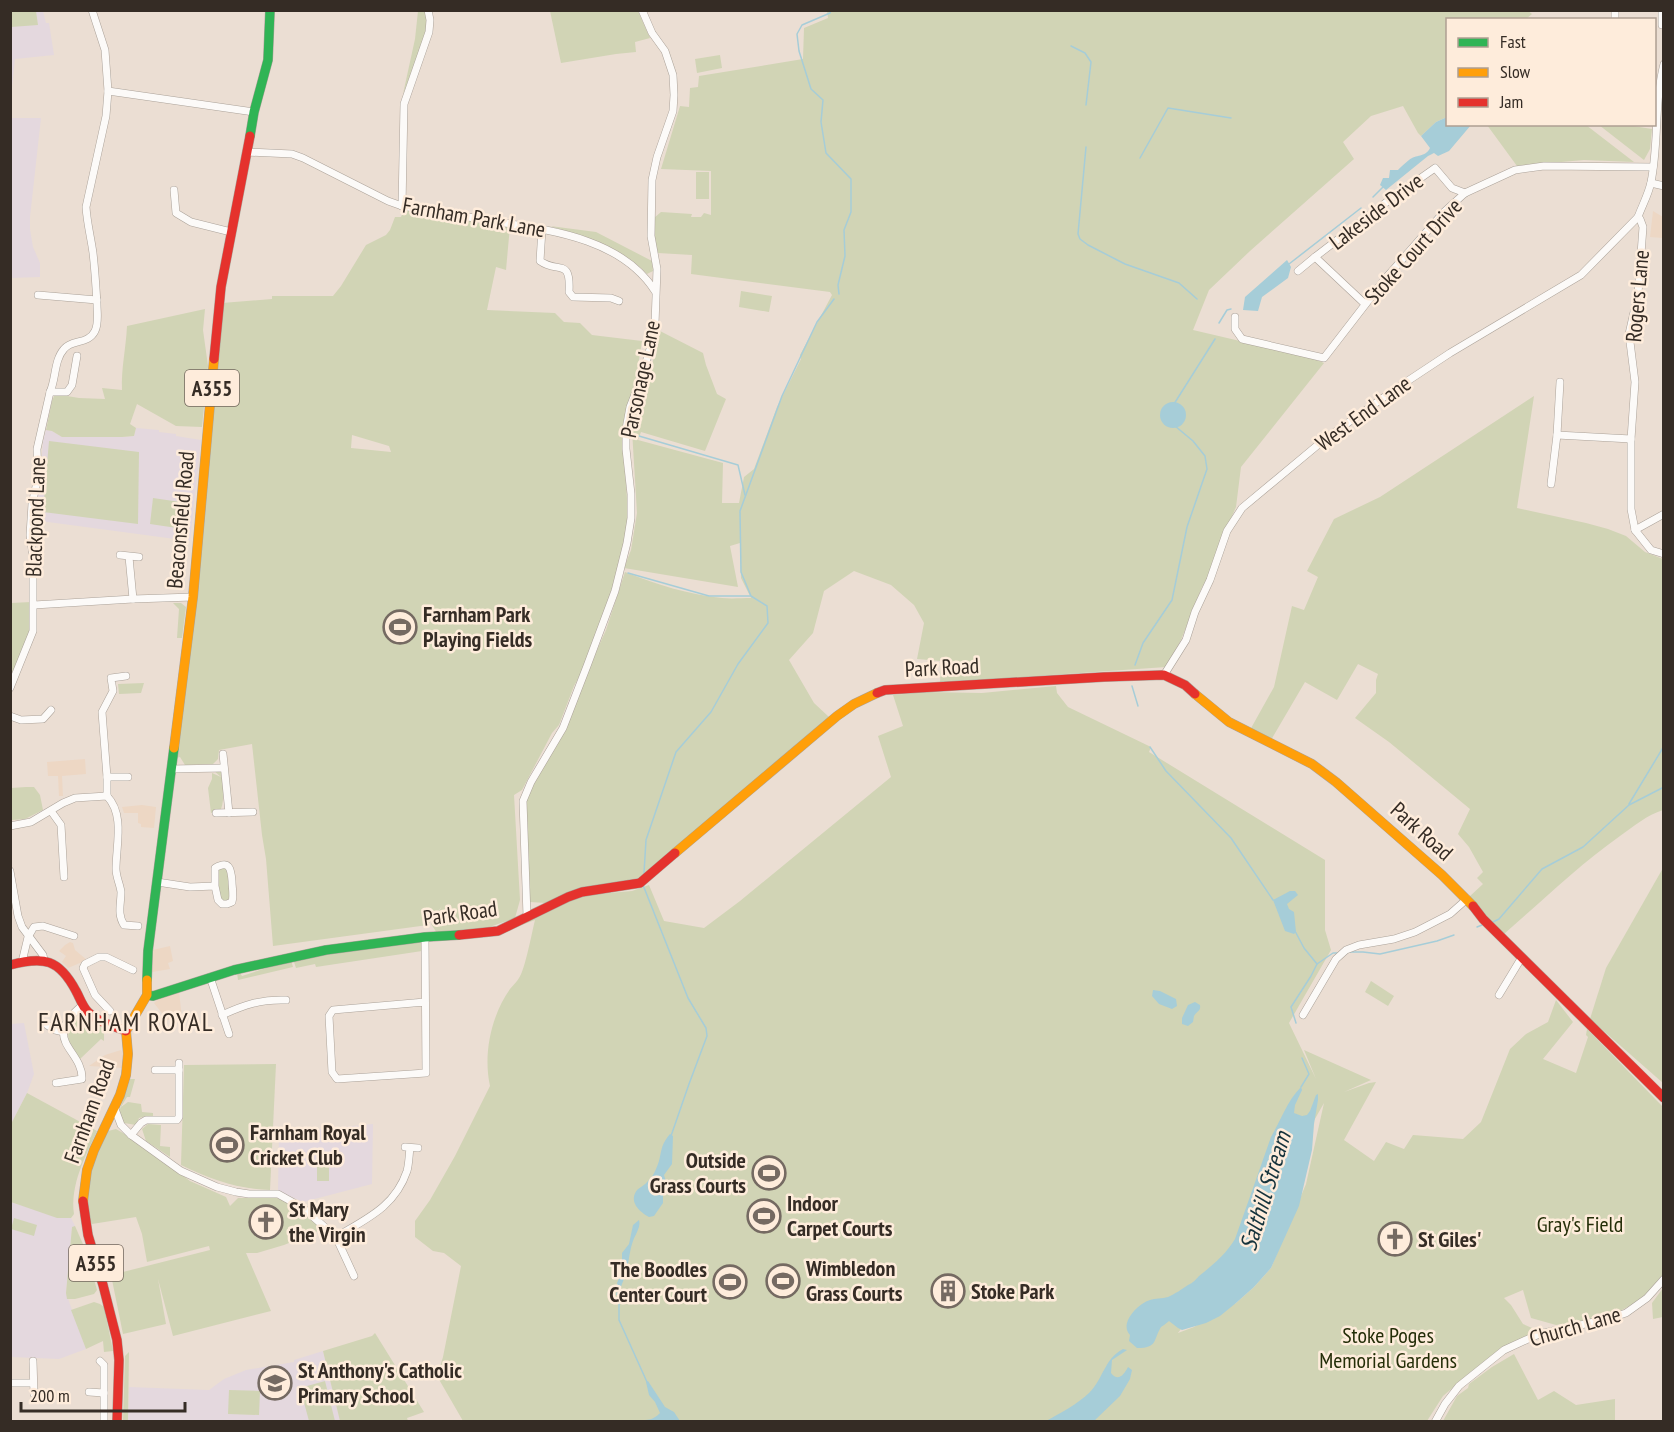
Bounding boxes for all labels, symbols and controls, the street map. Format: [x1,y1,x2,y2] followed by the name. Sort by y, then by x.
[1446,18,1656,126] legend
[1500,30,1526,53] text: Fast
[1500,60,1531,83] text: Slow
[1499,90,1523,113] text: Jam
[1323,167,1429,255] street label: Lakeside Drive
[401,191,547,243] street label: Farnham Park Lane
[1358,192,1468,310] street label: Stoke Court Drive
[1619,249,1655,343] street label: Rogers Lane
[614,318,666,440] street label: Parsonage Lane
[1310,369,1416,457] street label: West End Lane
[185,370,239,406] road number: A355
[160,450,200,590] street label: Beaconsfield Road
[19,457,51,577] street label: Blackpond Lane
[423,600,533,653] place label: Farnham Park Playing Fields
[382,609,418,645] sports icon: Farnham Park Playing Fields
[904,651,980,683] street label: Park Road
[1385,796,1459,866] street label: Park Road
[421,894,499,932] street label: Park Road
[38,1005,214,1038] district label: FARNHAM ROYAL
[57,1055,121,1167] street label: Farnham Road
[250,1118,366,1171] place label: Farnham Royal Cricket Club
[1232,1126,1298,1254] water label: Salthill Stream
[209,1127,245,1163] sports icon: Farnham Royal Cricket Club
[650,1146,746,1199] place label: Outside Grass Courts
[751,1155,787,1191] sports icon: Outside Grass Courts
[787,1189,893,1242] place label: Indoor Carpet Courts
[289,1195,366,1248] place label: St Mary the Virgin
[746,1198,782,1234] sports icon: Indoor Carpet Courts
[248,1204,284,1240] church icon: St Mary the Virgin
[1537,1210,1623,1238] park label: Gray's Field
[1377,1221,1413,1257] church icon: St Giles'
[1418,1225,1482,1253] place label: St Giles'
[69,1245,123,1281] road number: A355
[805,1254,903,1307] place label: Wimbledon Grass Courts
[609,1255,708,1308] place label: The Boodles Center Court
[765,1263,801,1299] sports icon: Wimbledon Grass Courts
[712,1264,748,1300] sports icon: The Boodles Center Court
[930,1273,966,1309] building icon: Stoke Park
[971,1277,1055,1305] place label: Stoke Park
[1526,1300,1624,1352] street label: Church Lane
[1319,1321,1457,1374] park label: Stoke Poges Memorial Gardens
[298,1356,462,1409] place label: St Anthony's Catholic Primary School
[257,1365,293,1401] school or university icon: St Anthony's Catholic Primary School
[21,1375,184,1413] scale bar
[30,1384,70,1407] text: 200 m

